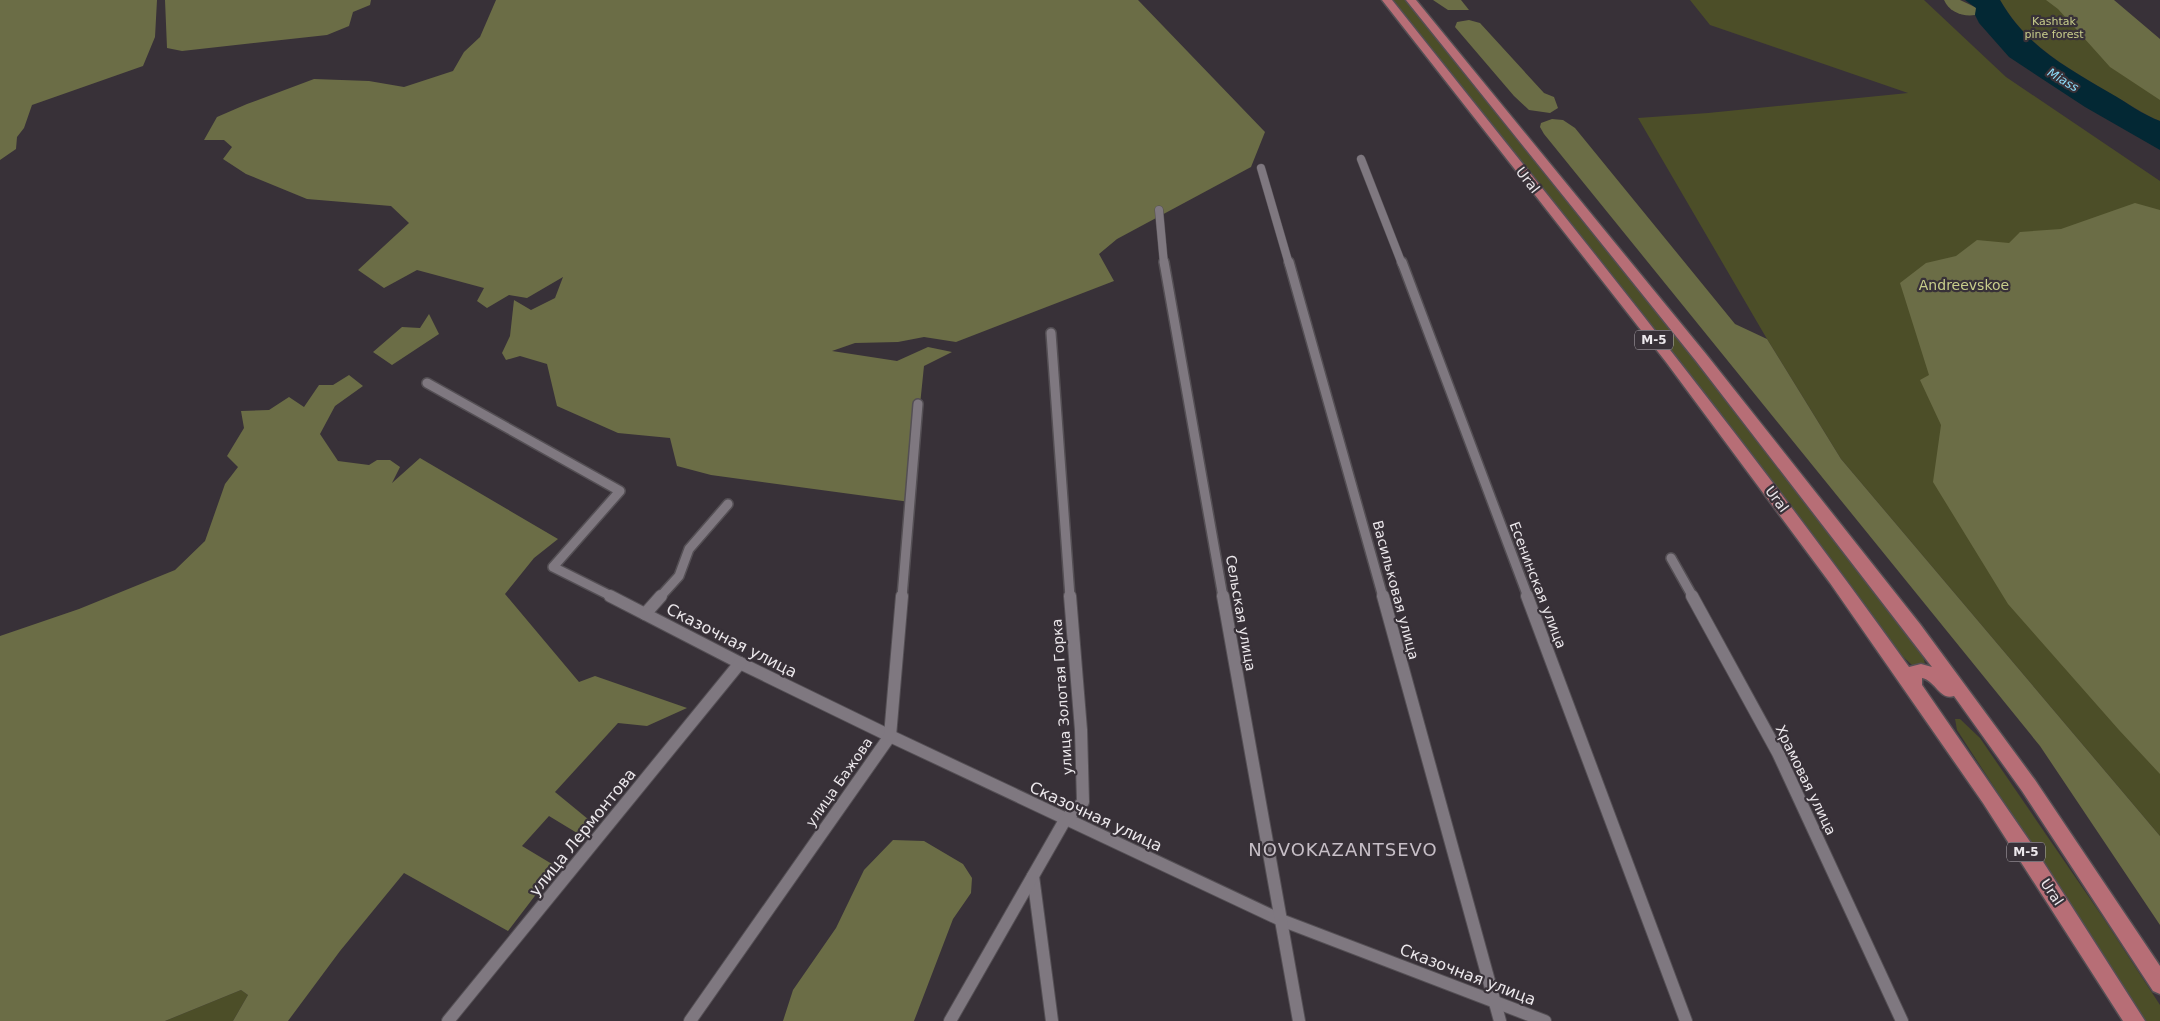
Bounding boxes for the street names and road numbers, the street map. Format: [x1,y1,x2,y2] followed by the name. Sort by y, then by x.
[1513,164,1543,196] street label: Ural
[1635,330,1673,350] road number: М-5
[1762,483,1792,515] street label: Ural
[1370,519,1422,661] street label: Васильковая улица
[1506,519,1570,651] street label: Есенинская улица
[1223,554,1259,672] street label: Сельская улица
[663,599,800,682] street label: Сказочная улица
[1049,618,1075,776] street label: улица Золотая Горка
[1772,722,1840,838] street label: Храмовая улица
[802,734,876,830] street label: улица Бажова
[525,765,640,900] street label: улица Лермонтова
[1026,777,1165,856] street label: Сказочная улица
[2007,842,2045,862] road number: М-5
[2037,876,2067,908] street label: Ural
[1397,940,1539,1009] street label: Сказочная улица

